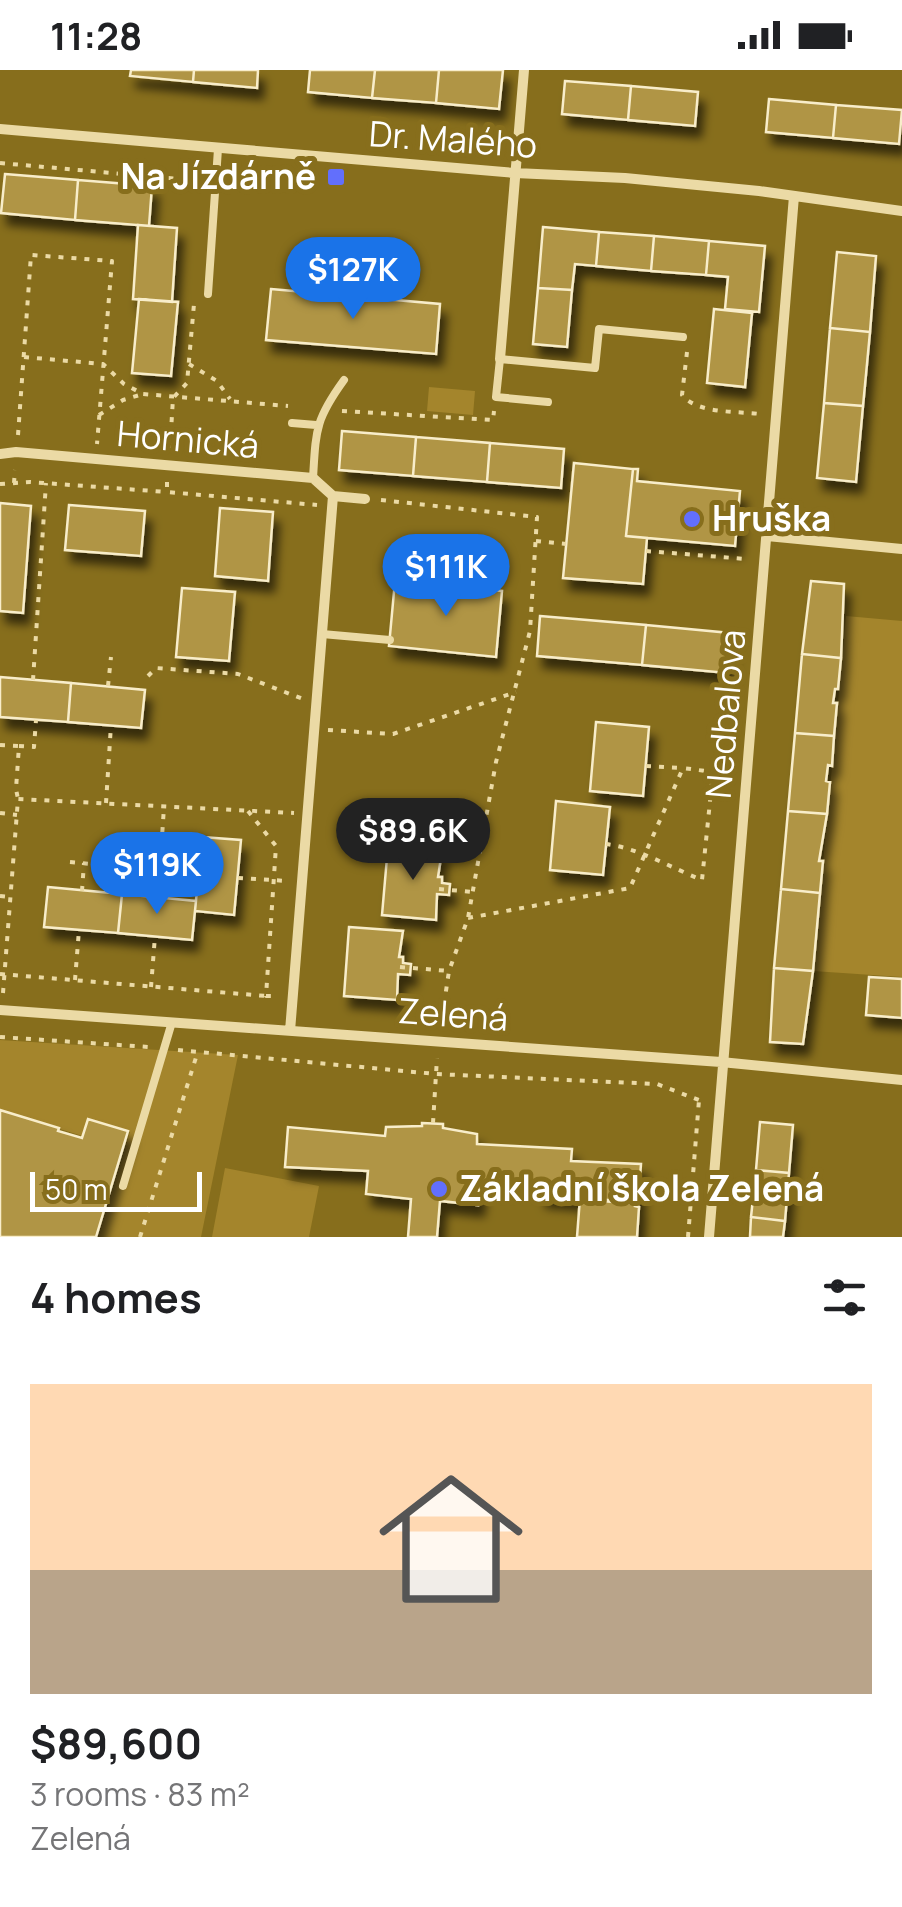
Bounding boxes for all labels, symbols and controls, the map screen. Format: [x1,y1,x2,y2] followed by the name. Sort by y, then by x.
[50,9,142,61] text: 11:28
[368,109,539,169] street label: Dr. Malého
[120,152,316,200] place label: Na Jízdárně
[325,166,347,188] marker: Na Jízdárně
[283,237,423,322] pin: $127K
[308,247,398,291] text: $127K
[115,409,261,469] street label: Hornická
[712,494,831,542] place label: Hruška
[681,508,703,530] marker: Hruška
[376,534,516,619] pin: $111K
[405,544,487,588] text: $111K
[694,627,756,801] street label: Nedbalova
[332,798,494,883] pin: $89.6K
[358,808,468,852] text: $89.6K
[87,832,227,917] pin: $119K
[113,842,201,886] text: $119K
[396,986,510,1042] street label: Zelená
[459,1164,824,1212] place label: Základní škola Zelená
[30,1167,202,1212] scale bar
[45,1170,108,1208] text: 50 m
[428,1178,450,1200] marker: Základní škola Zelená
[30,1268,202,1326] text: 4 homes
[817,1270,872,1325] icon: filters
[361,1449,541,1629] icon: home
[30,1714,202,1772] text: $89,600
[30,1772,250,1816] text: 3 rooms · 83 m²
[30,1816,131,1860] text: Zelená

